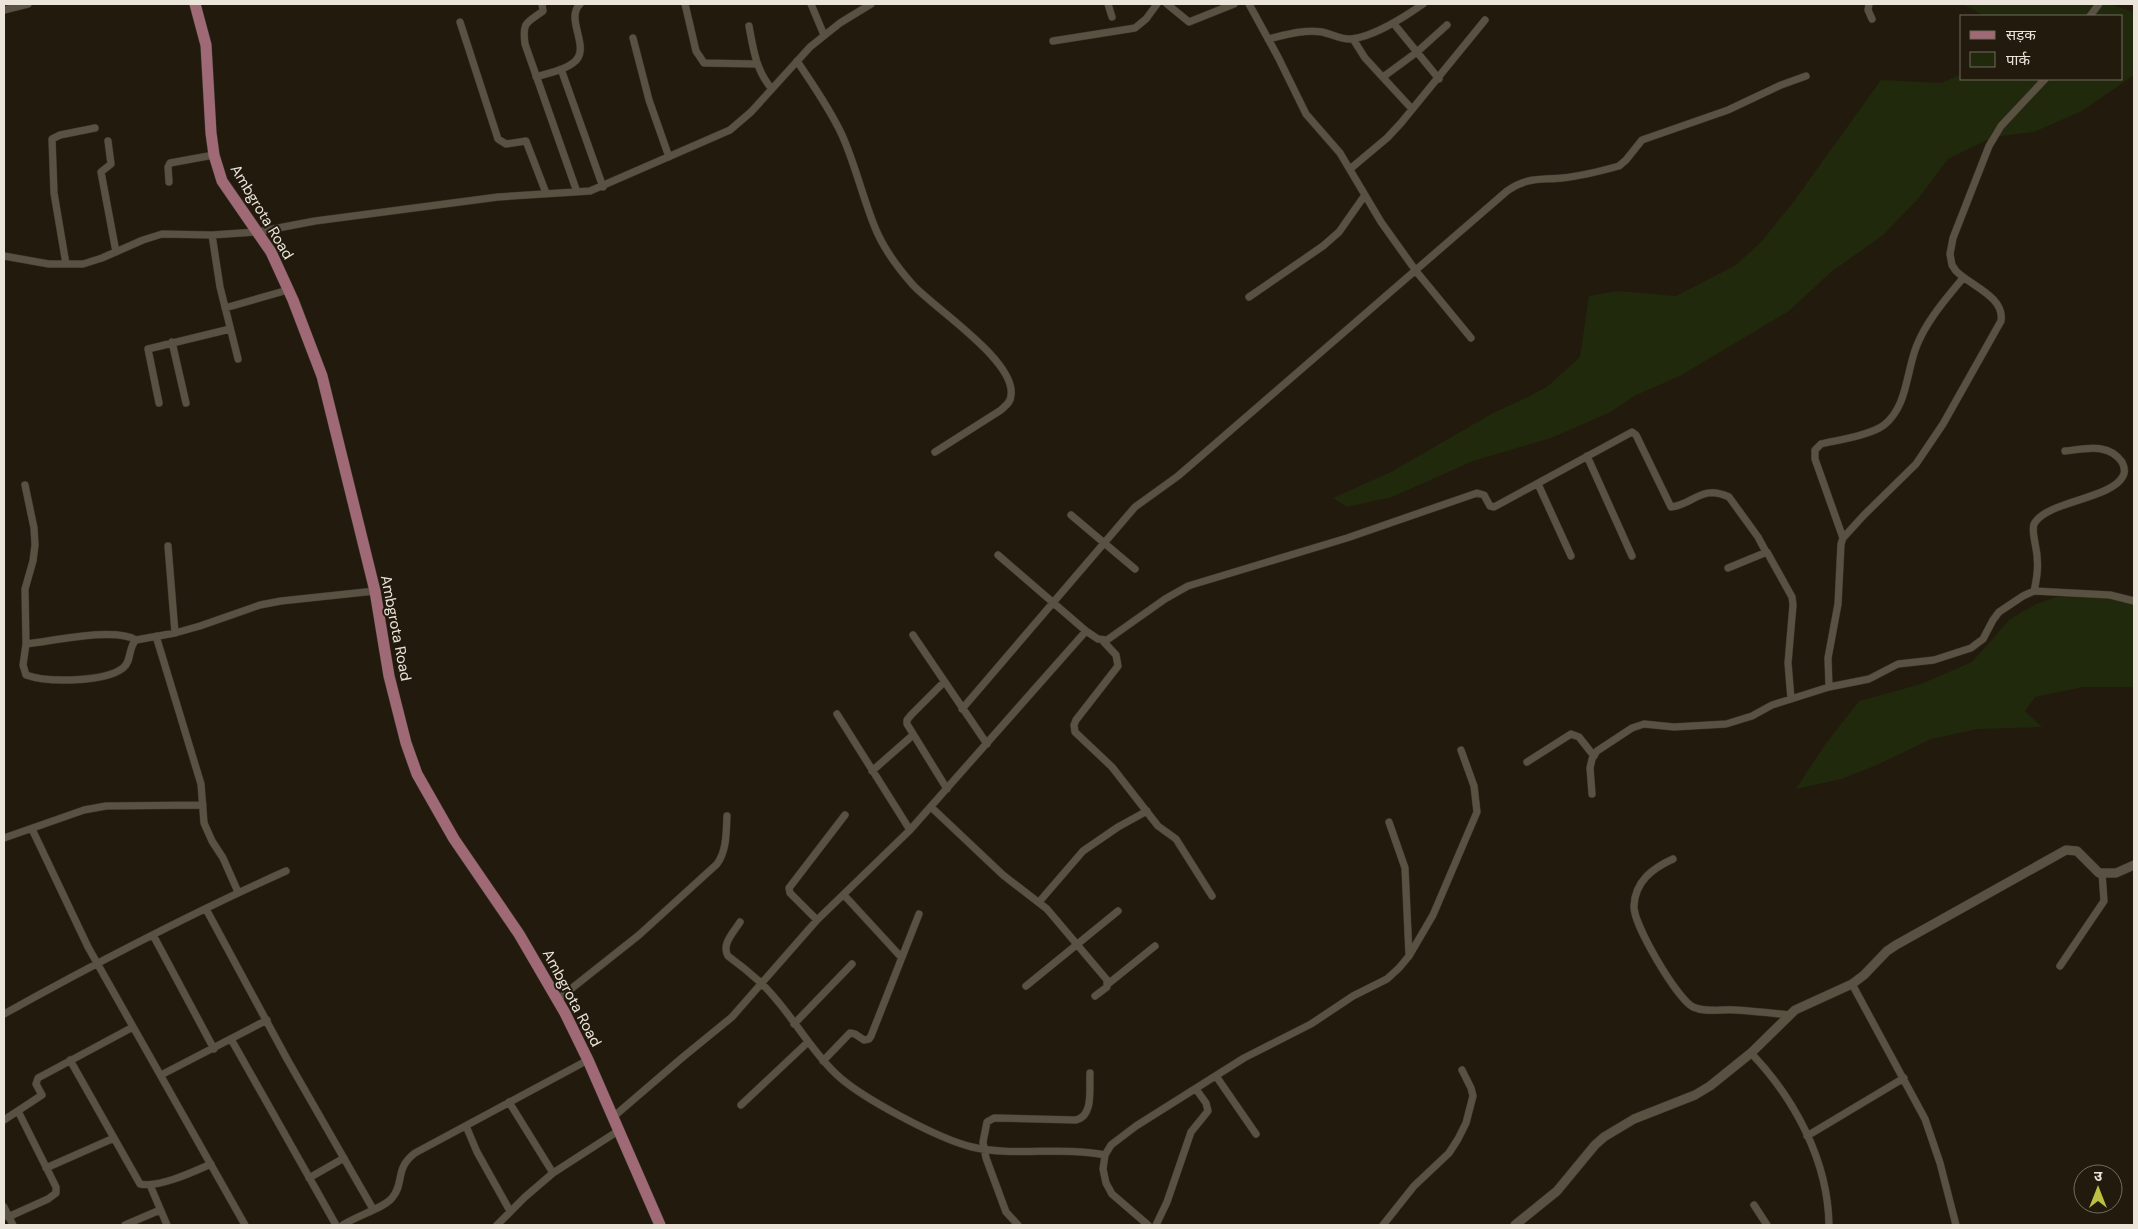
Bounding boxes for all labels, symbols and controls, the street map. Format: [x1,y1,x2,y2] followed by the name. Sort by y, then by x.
[1960,15,2123,80] legend
[2006,25,2036,45] text: सड़क
[2006,50,2030,70] text: पार्क
[226,161,298,263] street label: Ambgrota Road
[376,573,416,683] street label: Ambgrota Road
[538,946,606,1050] street label: Ambgrota Road
[2073,1164,2123,1214] north arrow
[2094,1167,2103,1185] text: उ

